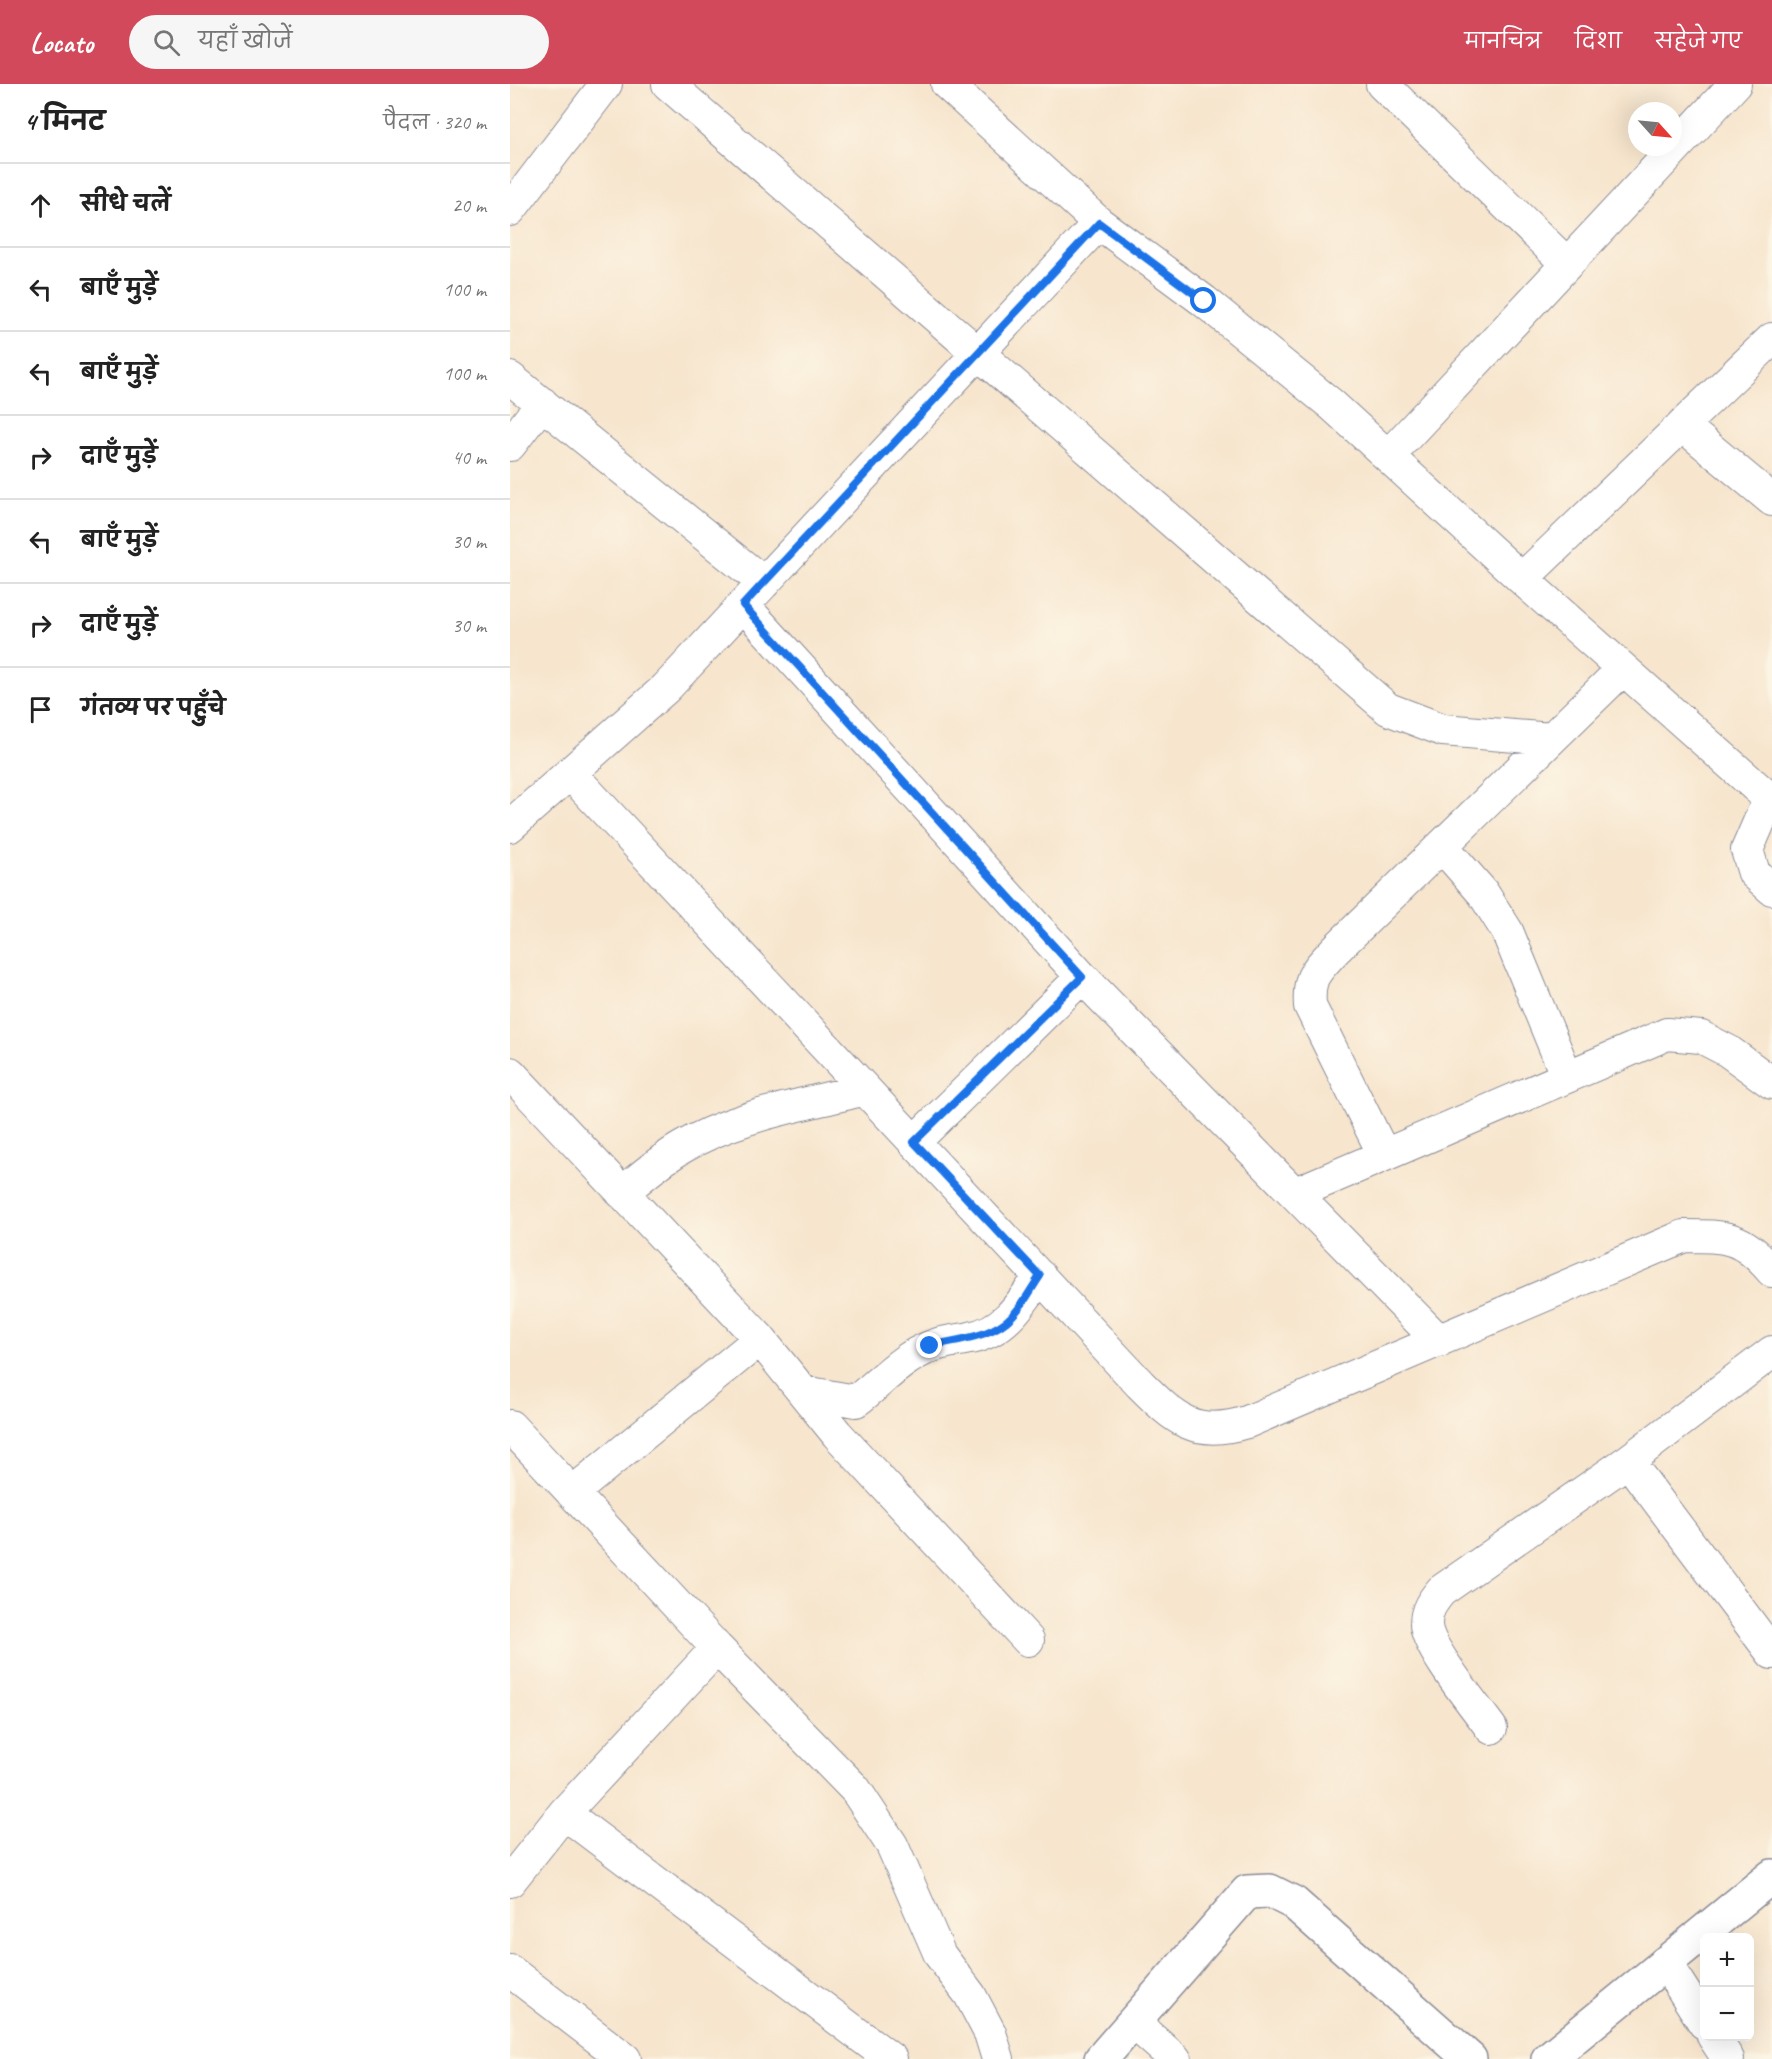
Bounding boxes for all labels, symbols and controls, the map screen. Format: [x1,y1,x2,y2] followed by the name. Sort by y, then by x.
[129,15,549,69] search box
[30,25,93,60] text: Locato
[150,26,183,59] icon: search
[198,27,292,55] text: यहाँ खोजें
[1464,28,1541,54] text: मानचित्र
[1574,28,1622,54] text: दिशा
[1655,28,1742,54] text: सहेजे गए
[1628,102,1682,156] north arrow
[24,105,105,138] text: 4 मिनट
[383,110,486,135] text: पैदल · 320 m
[24,189,57,222] icon: ahead
[81,190,171,218] text: सीधे चलें
[452,193,486,218] text: 20 m
[24,273,57,306] icon: left
[81,274,158,302] text: बाएँ मुड़ें
[443,277,486,302] text: 100 m
[1190,287,1216,313] route start
[24,357,57,390] icon: left
[81,358,158,386] text: बाएँ मुड़ें
[443,361,486,386] text: 100 m
[24,441,57,474] icon: right
[81,442,157,470] text: दाएँ मुड़ें
[452,445,486,470] text: 40 m
[24,525,57,558] icon: left
[81,526,158,554] text: बाएँ मुड़ें
[452,529,486,554] text: 30 m
[24,609,57,642] icon: right
[81,610,157,638] text: दाएँ मुड़ें
[452,613,486,638] text: 30 m
[24,693,57,726] icon: arrive
[81,694,225,722] text: गंतव्य पर पहुँचे
[916,1332,942,1358] route end
[1700,1933,1754,2041] map controls
[1700,1933,1754,1987] button: +
[1700,1987,1754,2041] button: −

